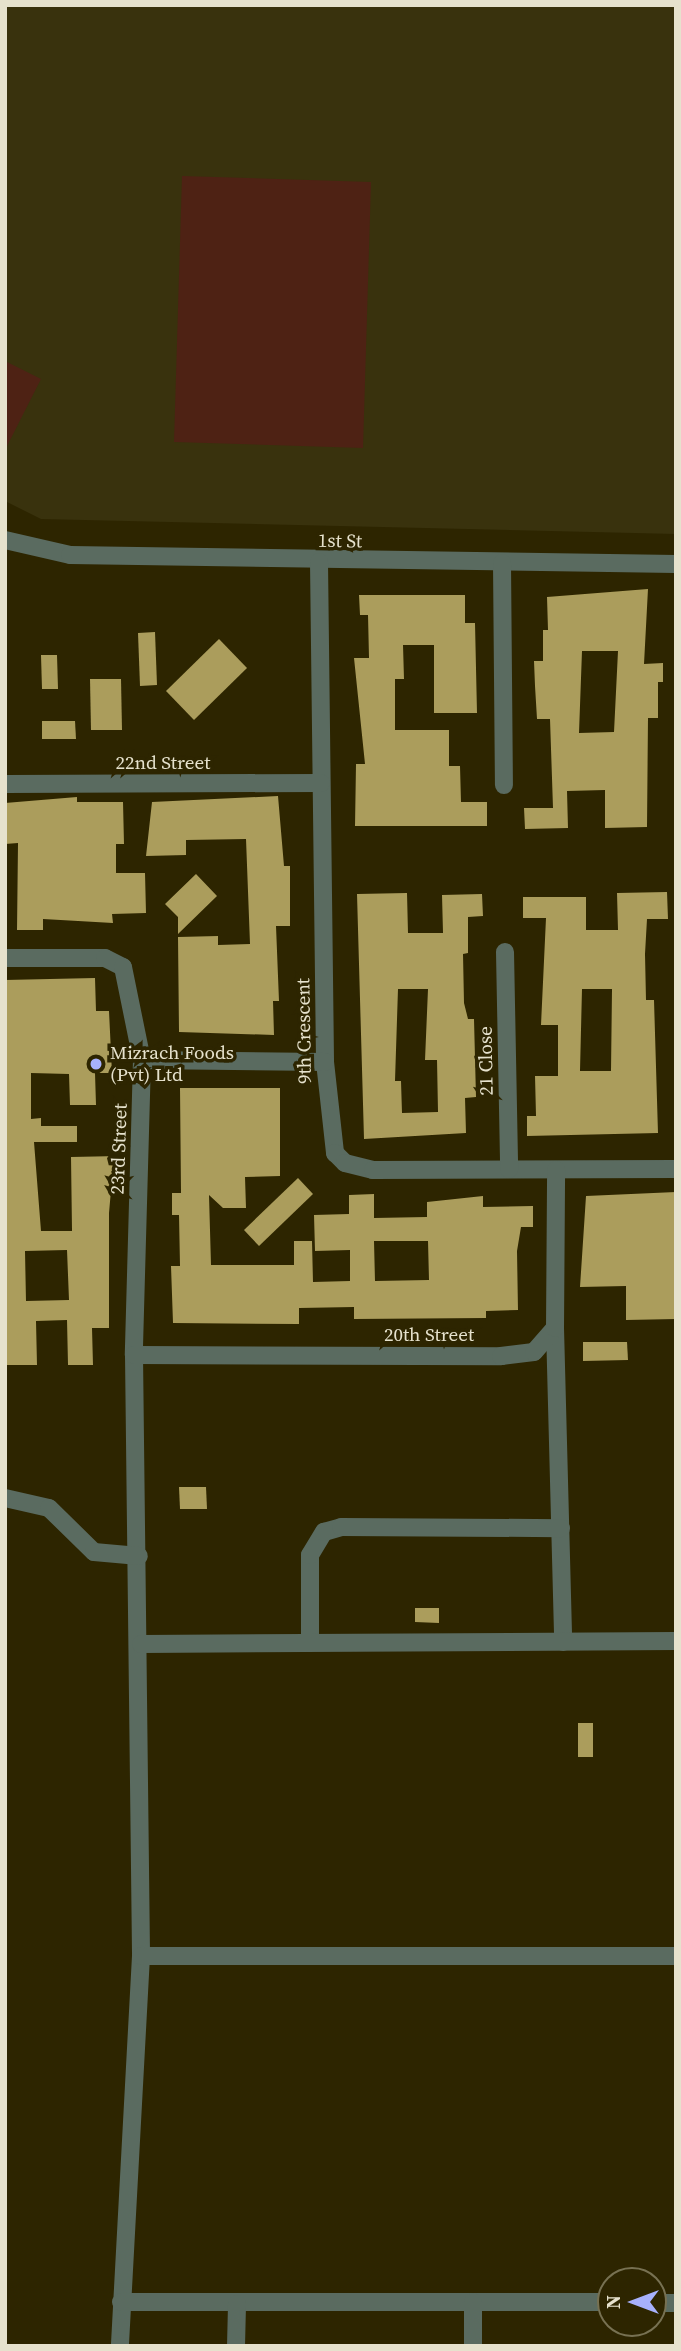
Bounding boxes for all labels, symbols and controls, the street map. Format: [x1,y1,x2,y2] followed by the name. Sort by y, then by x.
[318,529,362,553] street label: 1st St
[116,752,210,774] street label: 22nd Street
[292,978,316,1084] street label: 9th Crescent
[474,1026,498,1096] street label: 21 Close
[110,1042,234,1086] place label: Mizrach Foods (Pvt) Ltd
[88,1056,104,1072] marker: Mizrach Foods (Pvt) Ltd
[106,1103,132,1195] street label: 23rd Street
[384,1324,474,1346] street label: 20th Street
[597,2267,667,2337] north arrow
[600,2295,626,2309] text: N

